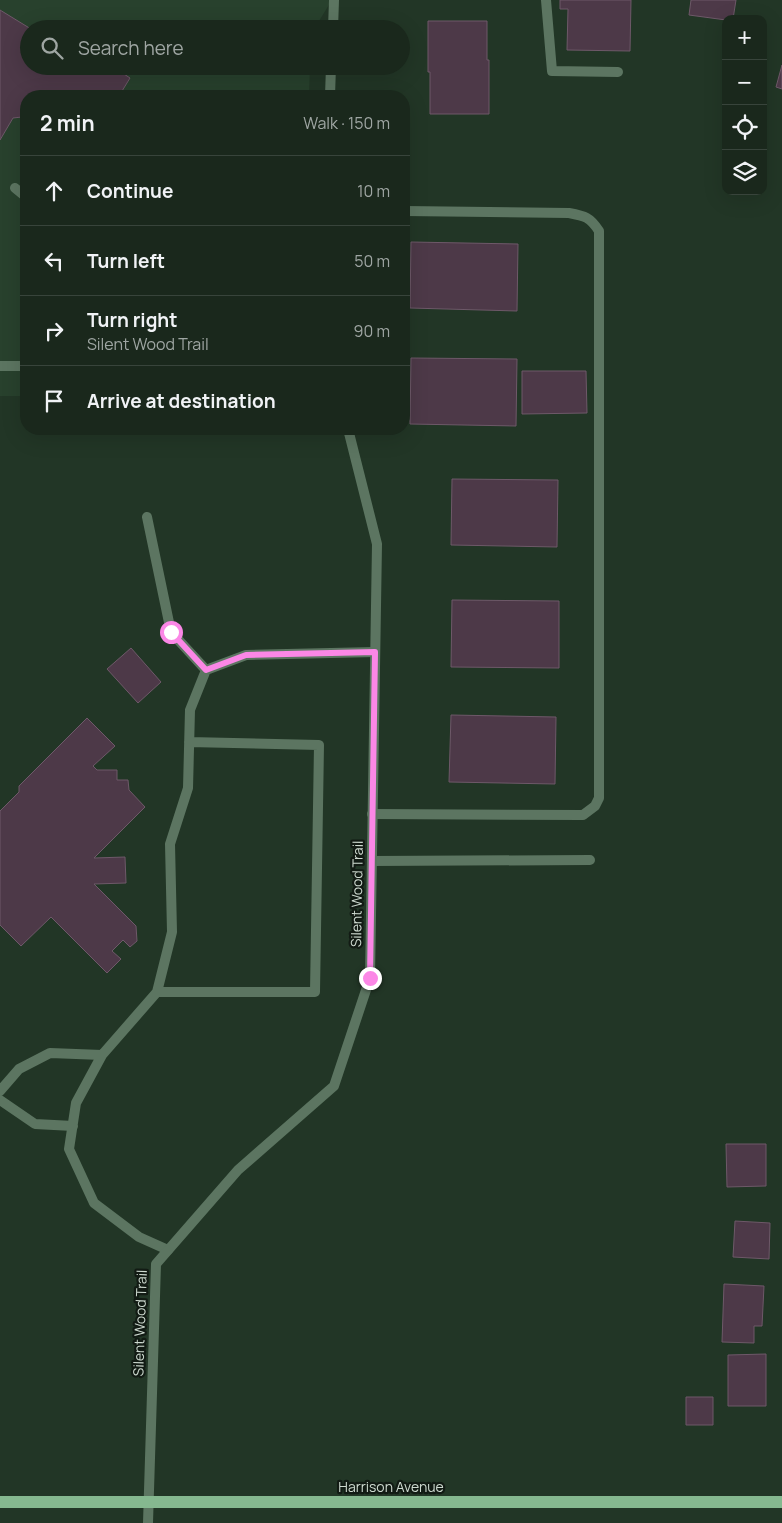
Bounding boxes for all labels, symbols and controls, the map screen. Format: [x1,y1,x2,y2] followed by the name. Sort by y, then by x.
[722,15,767,195] map controls
[722,15,767,60] button: +
[20,20,410,75] search box
[38,34,66,62] icon: search
[78,35,184,61] text: Search here
[722,60,767,105] button: −
[722,105,767,150] button: locate
[40,109,95,137] text: 2 min
[303,112,390,134] text: Walk · 150 m
[722,150,767,195] button: layers
[40,177,68,205] icon: ahead
[87,178,173,204] text: Continue
[357,180,390,202] text: 10 m
[40,247,68,275] icon: left
[87,248,165,274] text: Turn left
[354,250,390,272] text: 50 m
[87,307,177,333] text: Turn right
[40,317,68,345] icon: right
[354,320,390,342] text: 90 m
[87,333,209,355] text: Silent Wood Trail
[40,387,68,415] icon: arrive
[87,388,276,414] text: Arrive at destination
[160,621,183,644] route start
[346,841,367,947] street label: Silent Wood Trail
[359,967,382,990] route end
[128,1269,151,1377] street label: Silent Wood Trail
[338,1477,444,1496] street label: Harrison Avenue

